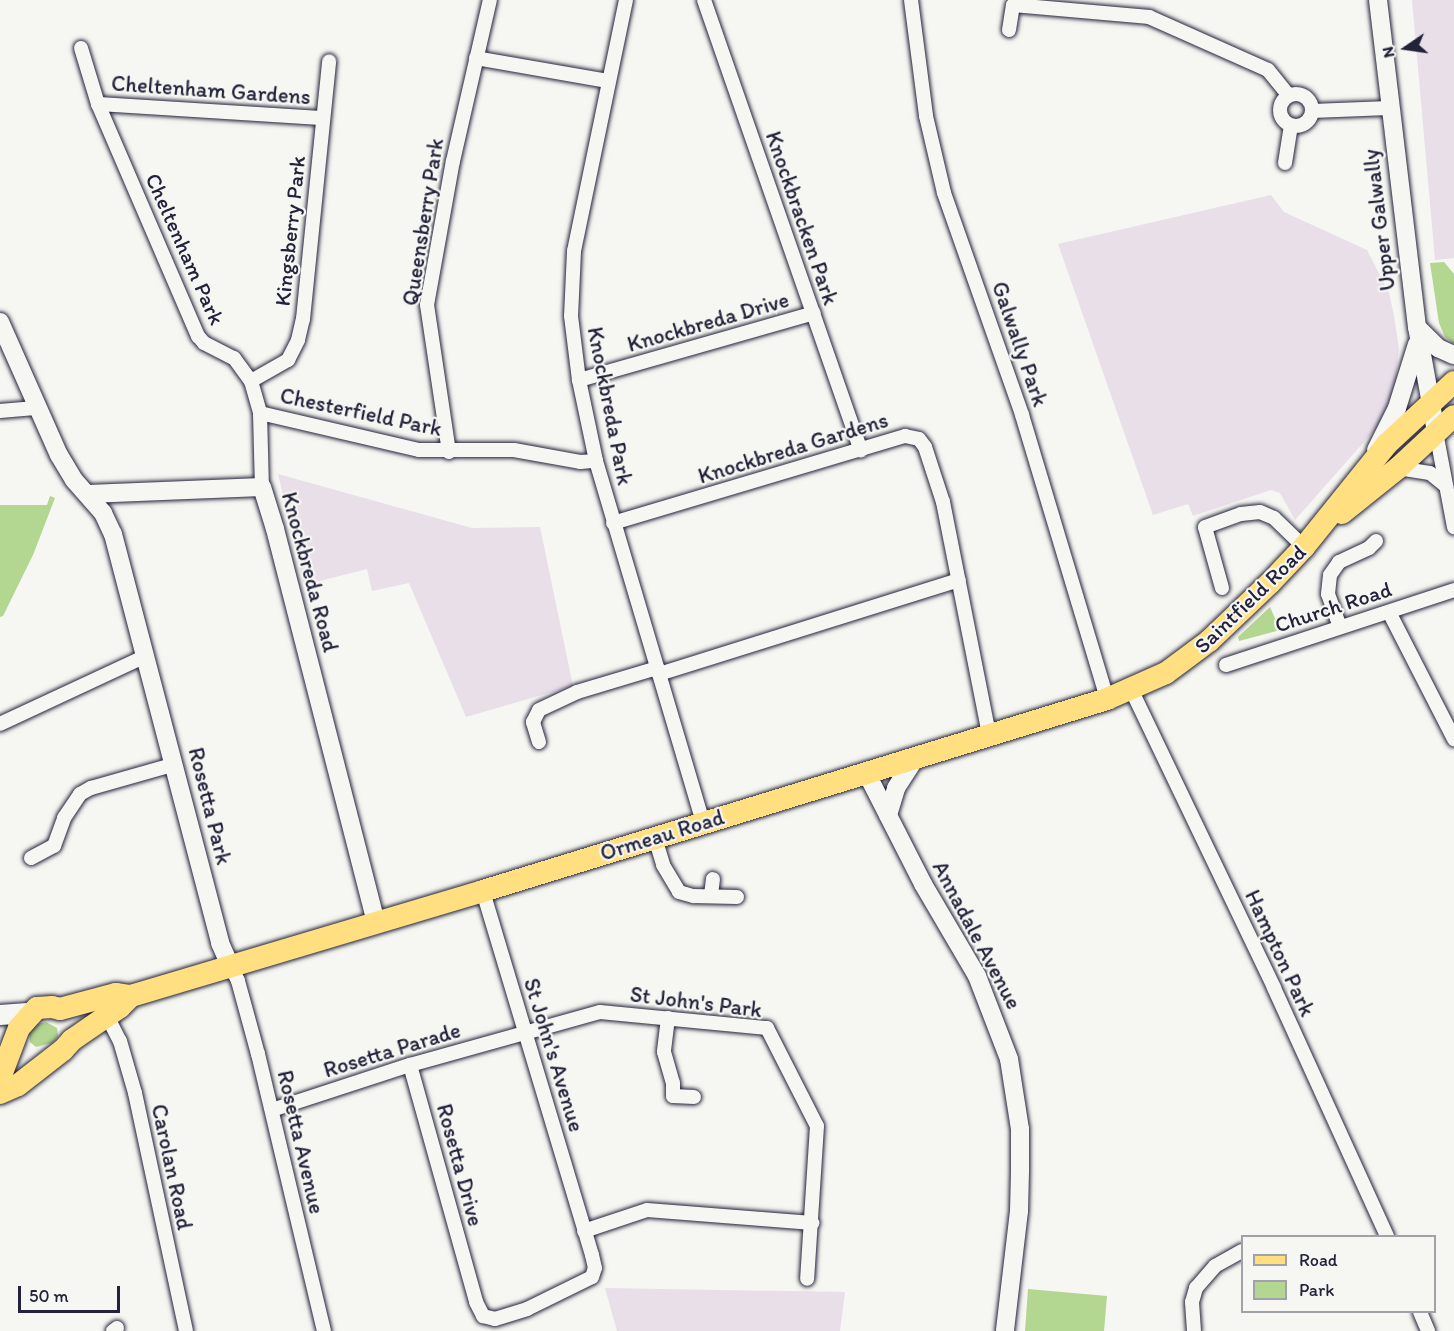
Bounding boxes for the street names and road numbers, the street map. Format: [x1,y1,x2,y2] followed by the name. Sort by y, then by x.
[110,70,312,110] street label: Cheltenham Gardens
[760,128,844,308] street label: Knockbracken Park
[397,136,449,308] street label: Queensberry Park
[1357,148,1401,292] street label: Upper Galwally
[269,155,311,307] street label: Kingsberry Park
[140,169,230,329] street label: Cheltenham Park
[986,278,1054,410] street label: Galwally Park
[624,286,792,358] street label: Knockbreda Drive
[582,325,638,487] street label: Knockbreda Park
[278,382,444,442] street label: Chesterfield Park
[695,407,891,489] street label: Knockbreda Gardens
[276,489,344,655] street label: Knockbreda Road
[1189,539,1311,659] street label: Saintfield Road
[1271,576,1395,638] street label: Church Road
[183,745,237,867] street label: Rosetta Park
[597,804,727,866] street label: Ormeau Road
[927,857,1027,1013] street label: Annadale Avenue
[1239,886,1321,1020] street label: Hampton Park
[518,975,590,1135] street label: St John's Avenue
[628,981,764,1023] street label: St John's Park
[320,1017,464,1083] street label: Rosetta Parade
[272,1068,330,1216] street label: Rosetta Avenue
[431,1101,489,1229] street label: Rosetta Drive
[146,1102,198,1232] street label: Carolan Road

